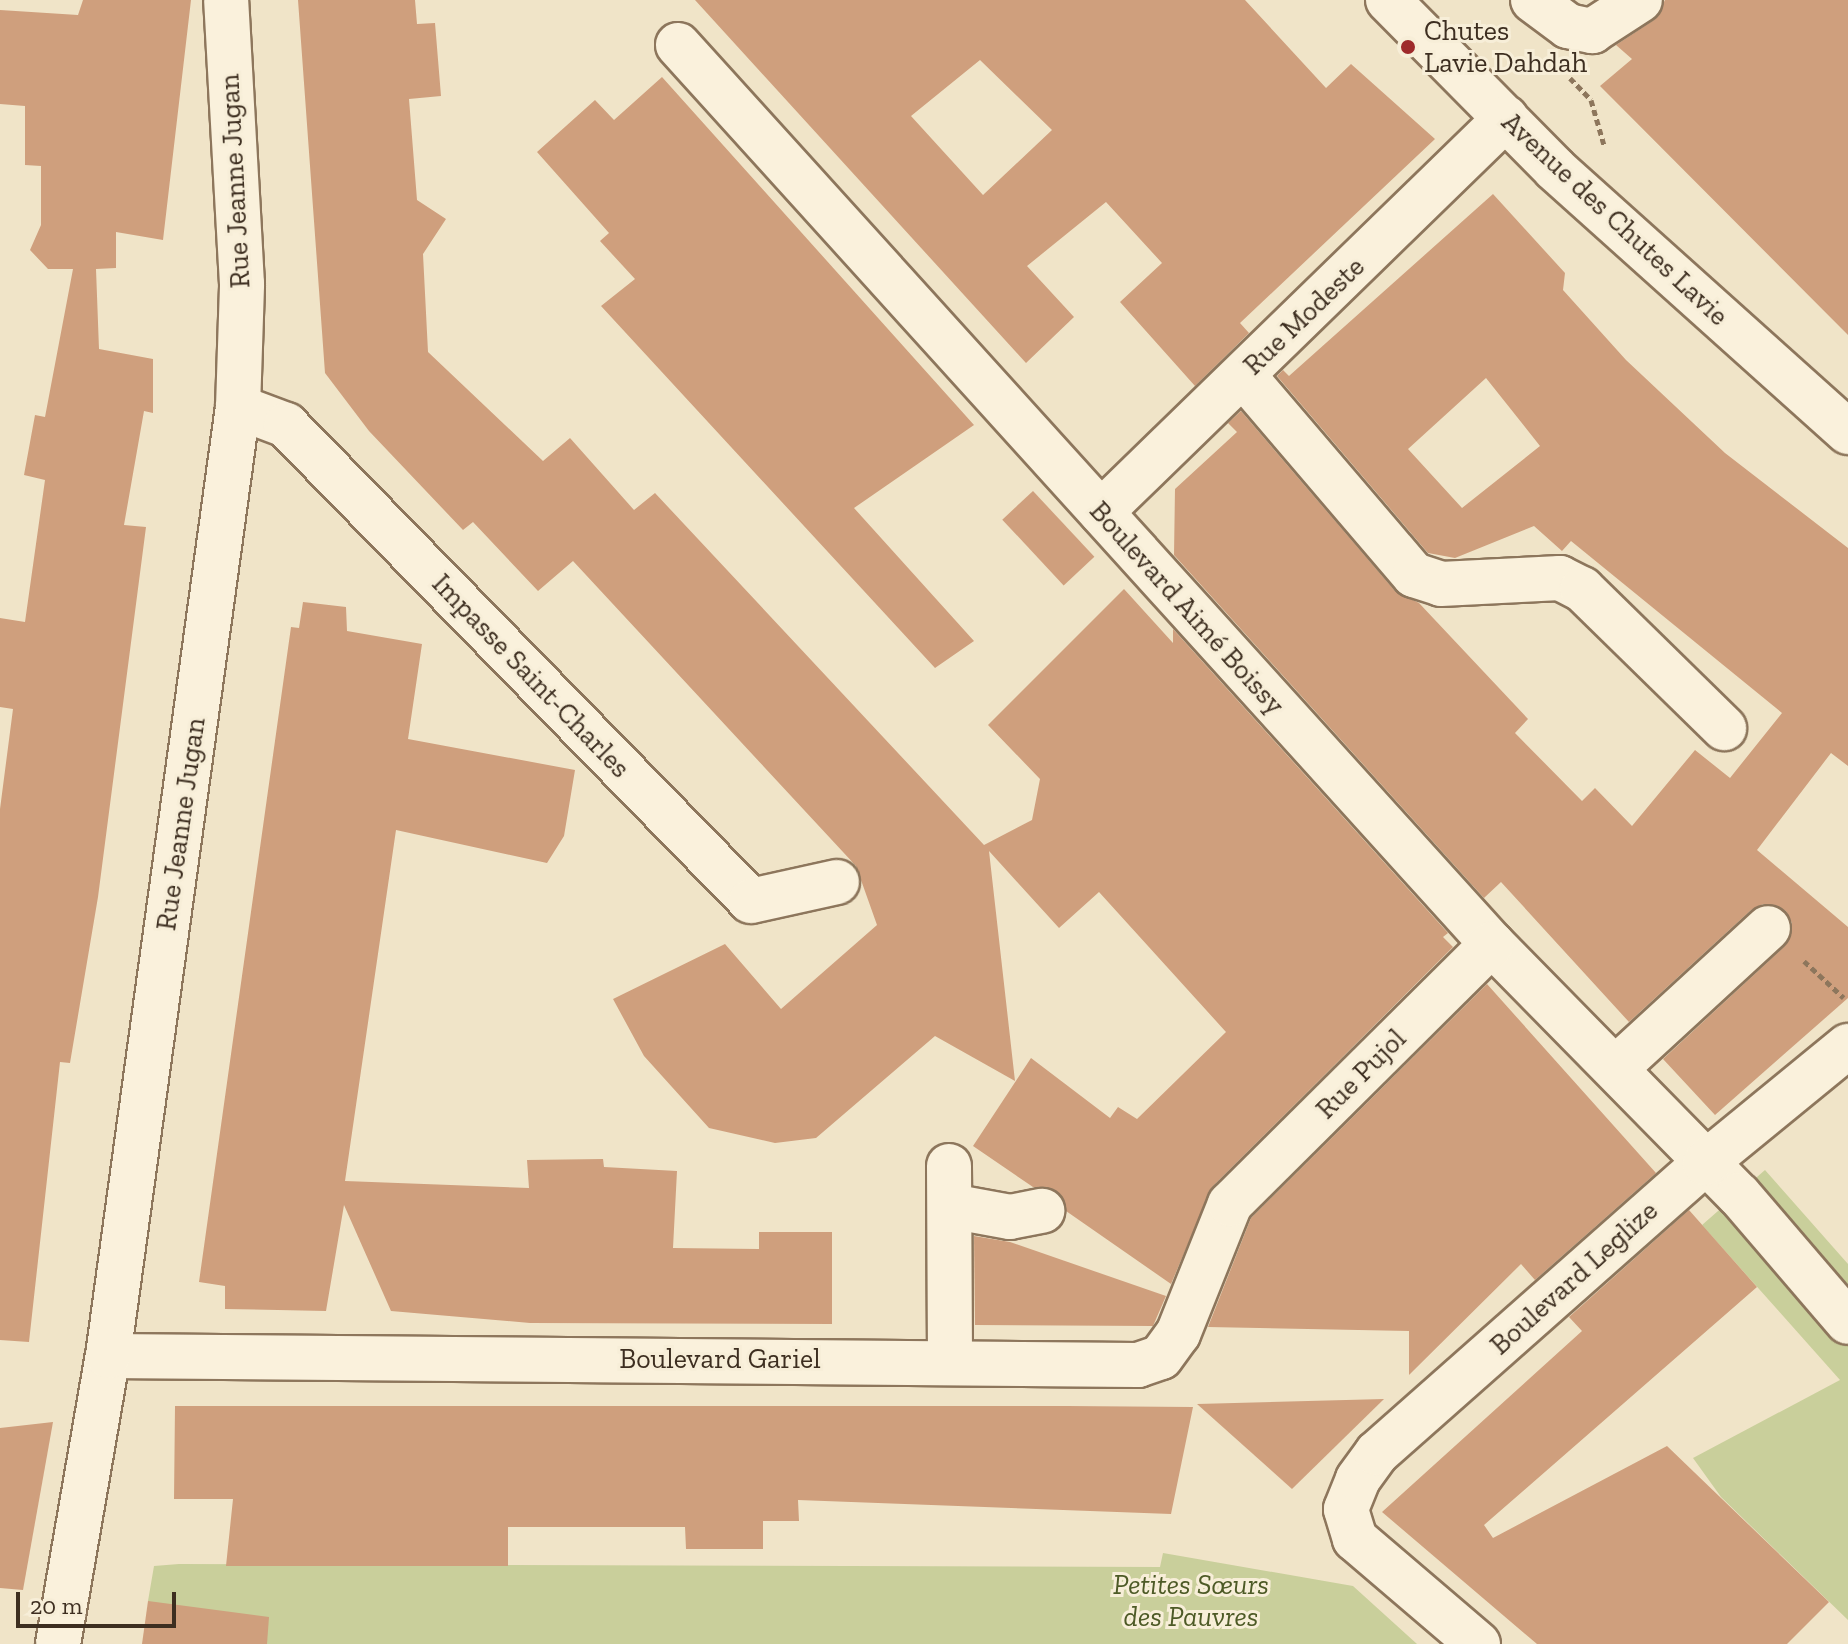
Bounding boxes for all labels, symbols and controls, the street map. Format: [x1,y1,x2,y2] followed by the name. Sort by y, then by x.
[1424,14,1587,80] place label: Chutes Lavie Dahdah
[1399,38,1417,56] marker: Chutes Lavie Dahdah
[213,72,257,290] street label: Rue Jeanne Jugan
[1495,105,1735,333] street label: Avenue des Chutes Lavie
[1236,250,1372,382] street label: Rue Modeste
[1082,494,1292,722] street label: Boulevard Aimé Boissy
[425,567,637,785] street label: Impasse Saint-Charles
[149,715,213,933] street label: Rue Jeanne Jugan
[1309,1022,1413,1126] street label: Rue Pujol
[1483,1194,1665,1362] street label: Boulevard Leglize
[619,1342,821,1376] street label: Boulevard Gariel
[1113,1568,1269,1634] park label: Petites Sœurs des Pauvres
[20,1576,180,1626] scale bar
[30,1591,82,1620] text: 20 m

